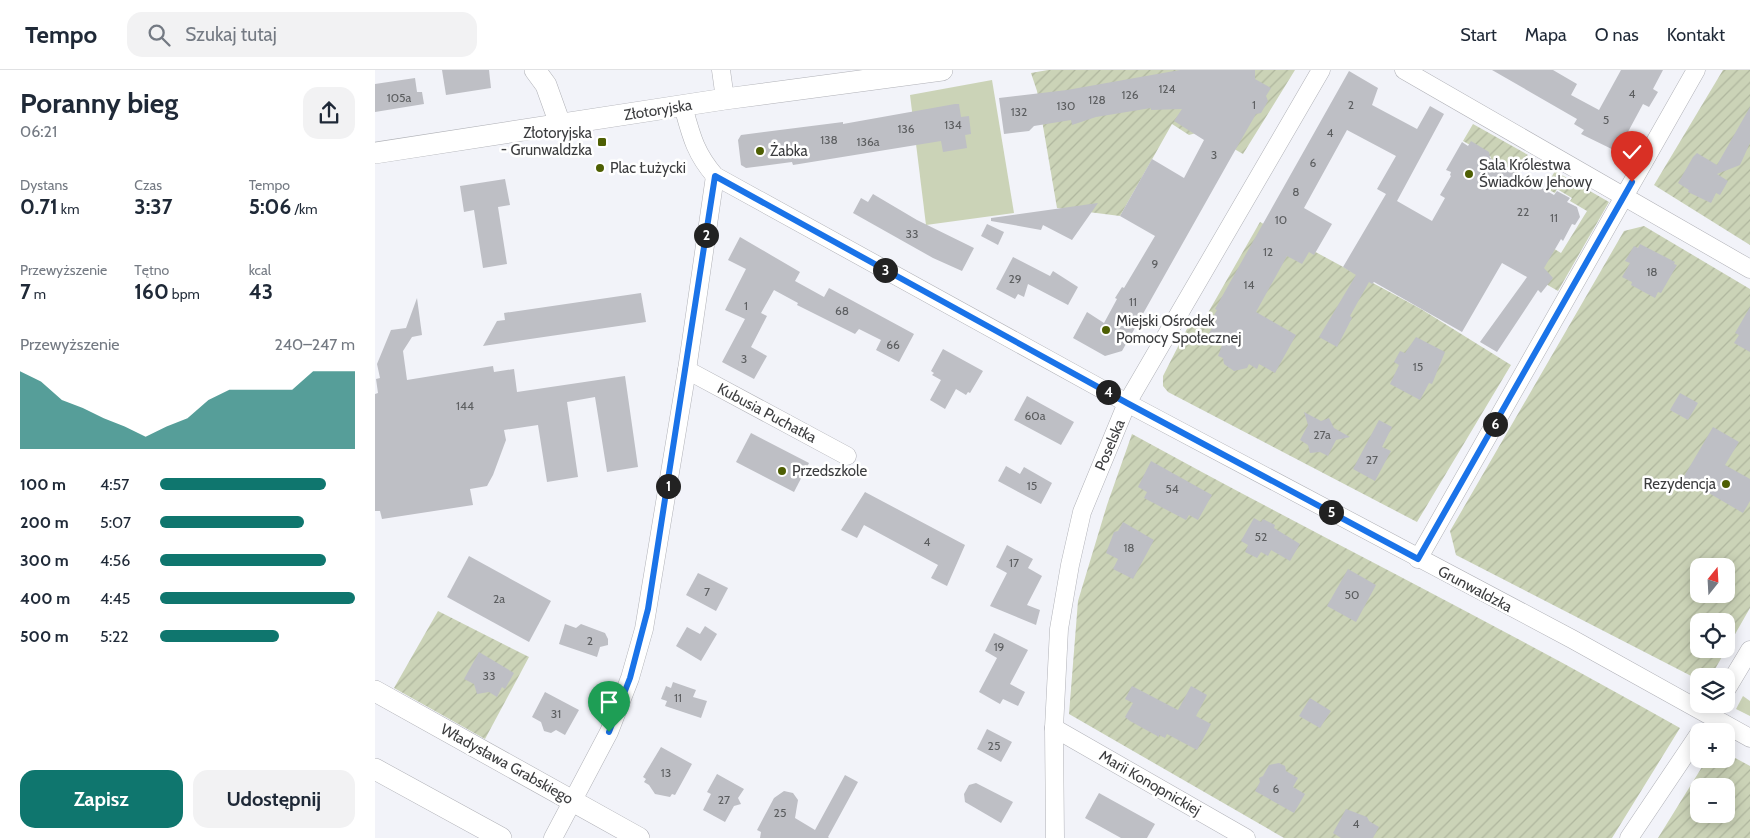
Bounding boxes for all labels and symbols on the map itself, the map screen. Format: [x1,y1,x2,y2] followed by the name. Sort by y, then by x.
[1158,81,1176,96] house number: 124
[1629,86,1636,101] house number: 4
[1121,87,1139,102] house number: 126
[387,90,412,105] house number: 105a
[1088,92,1106,107] house number: 128
[623,96,694,124] street label: Złotoryjska
[1252,97,1256,112] house number: 1
[1348,97,1354,112] house number: 2
[1057,98,1075,113] house number: 130
[1011,104,1027,119] house number: 132
[1603,112,1609,127] house number: 5
[944,117,962,132] house number: 134
[897,121,915,136] house number: 136
[501,124,593,159] place label: Złotoryjska - Grunwaldzka
[1327,125,1334,140] house number: 4
[1611,131,1653,182] pin
[820,132,838,147] house number: 138
[857,134,880,149] house number: 136a
[596,136,608,148] marker: Złotoryjska - Grunwaldzka
[770,141,808,160] place label: Żabka
[754,145,766,157] marker: Żabka
[1211,147,1217,162] house number: 3
[1310,155,1317,170] house number: 6
[1479,156,1593,191] place label: Sala Królestwa Świadków Jehowy
[610,159,686,177] place label: Plac Łużycki
[594,162,606,174] marker: Plac Łużycki
[1463,168,1475,180] marker: Sala Królestwa Świadków Jehowy
[1292,184,1300,199] house number: 8
[1517,204,1529,219] house number: 22
[1550,210,1558,225] house number: 11
[1275,212,1287,227] house number: 10
[693,222,719,248] pin: 2
[906,226,918,241] house number: 33
[1263,244,1273,259] house number: 12
[1152,256,1159,271] house number: 9
[873,258,897,282] pin: 3
[1646,264,1658,279] house number: 18
[1008,271,1022,286] house number: 29
[1244,277,1254,292] house number: 14
[1129,294,1137,309] house number: 11
[744,298,748,313] house number: 1
[835,303,849,318] house number: 68
[1116,312,1241,347] place label: Miejski Ośrodek Pomocy Społecznej
[1100,324,1112,336] marker: Miejski Ośrodek Pomocy Społecznej
[886,337,900,352] house number: 66
[741,351,747,366] house number: 3
[1413,359,1423,374] house number: 15
[714,379,820,447] street label: Kubusia Puchatka
[1095,380,1121,404] pin: 4
[456,398,474,413] house number: 144
[1025,408,1046,423] house number: 60a
[1483,412,1507,436] pin: 6
[1091,416,1129,473] street label: Poselska
[1313,427,1331,442] house number: 27a
[1366,452,1378,467] house number: 27
[792,462,867,480] place label: Przedszkole
[776,465,788,477] marker: Przedszkole
[655,474,681,498] pin: 1
[1643,475,1717,493] place label: Rezydencja
[1027,478,1037,493] house number: 15
[1720,478,1732,490] marker: Rezydencja
[1165,481,1179,496] house number: 54
[1319,500,1343,524] pin: 5
[1255,529,1267,544] house number: 52
[924,534,931,549] house number: 4
[1123,540,1135,555] house number: 18
[1009,555,1019,570] house number: 17
[1690,558,1735,602] north arrow
[1435,562,1516,616] street label: Grunwaldzka
[704,584,710,599] house number: 7
[1345,587,1359,602] house number: 50
[493,591,505,606] house number: 2a
[587,633,593,648] house number: 2
[994,639,1005,654] house number: 19
[483,668,495,683] house number: 33
[588,681,630,732] pin
[674,690,682,705] house number: 11
[551,706,561,721] house number: 31
[438,720,576,808] street label: Władysława Grabskiego
[988,738,1000,753] house number: 25
[1096,747,1204,819] street label: Marii Konopnickiej
[661,765,671,780] house number: 13
[1273,781,1280,796] house number: 6
[718,792,730,807] house number: 27
[774,805,786,820] house number: 25
[1353,816,1360,831] house number: 4

